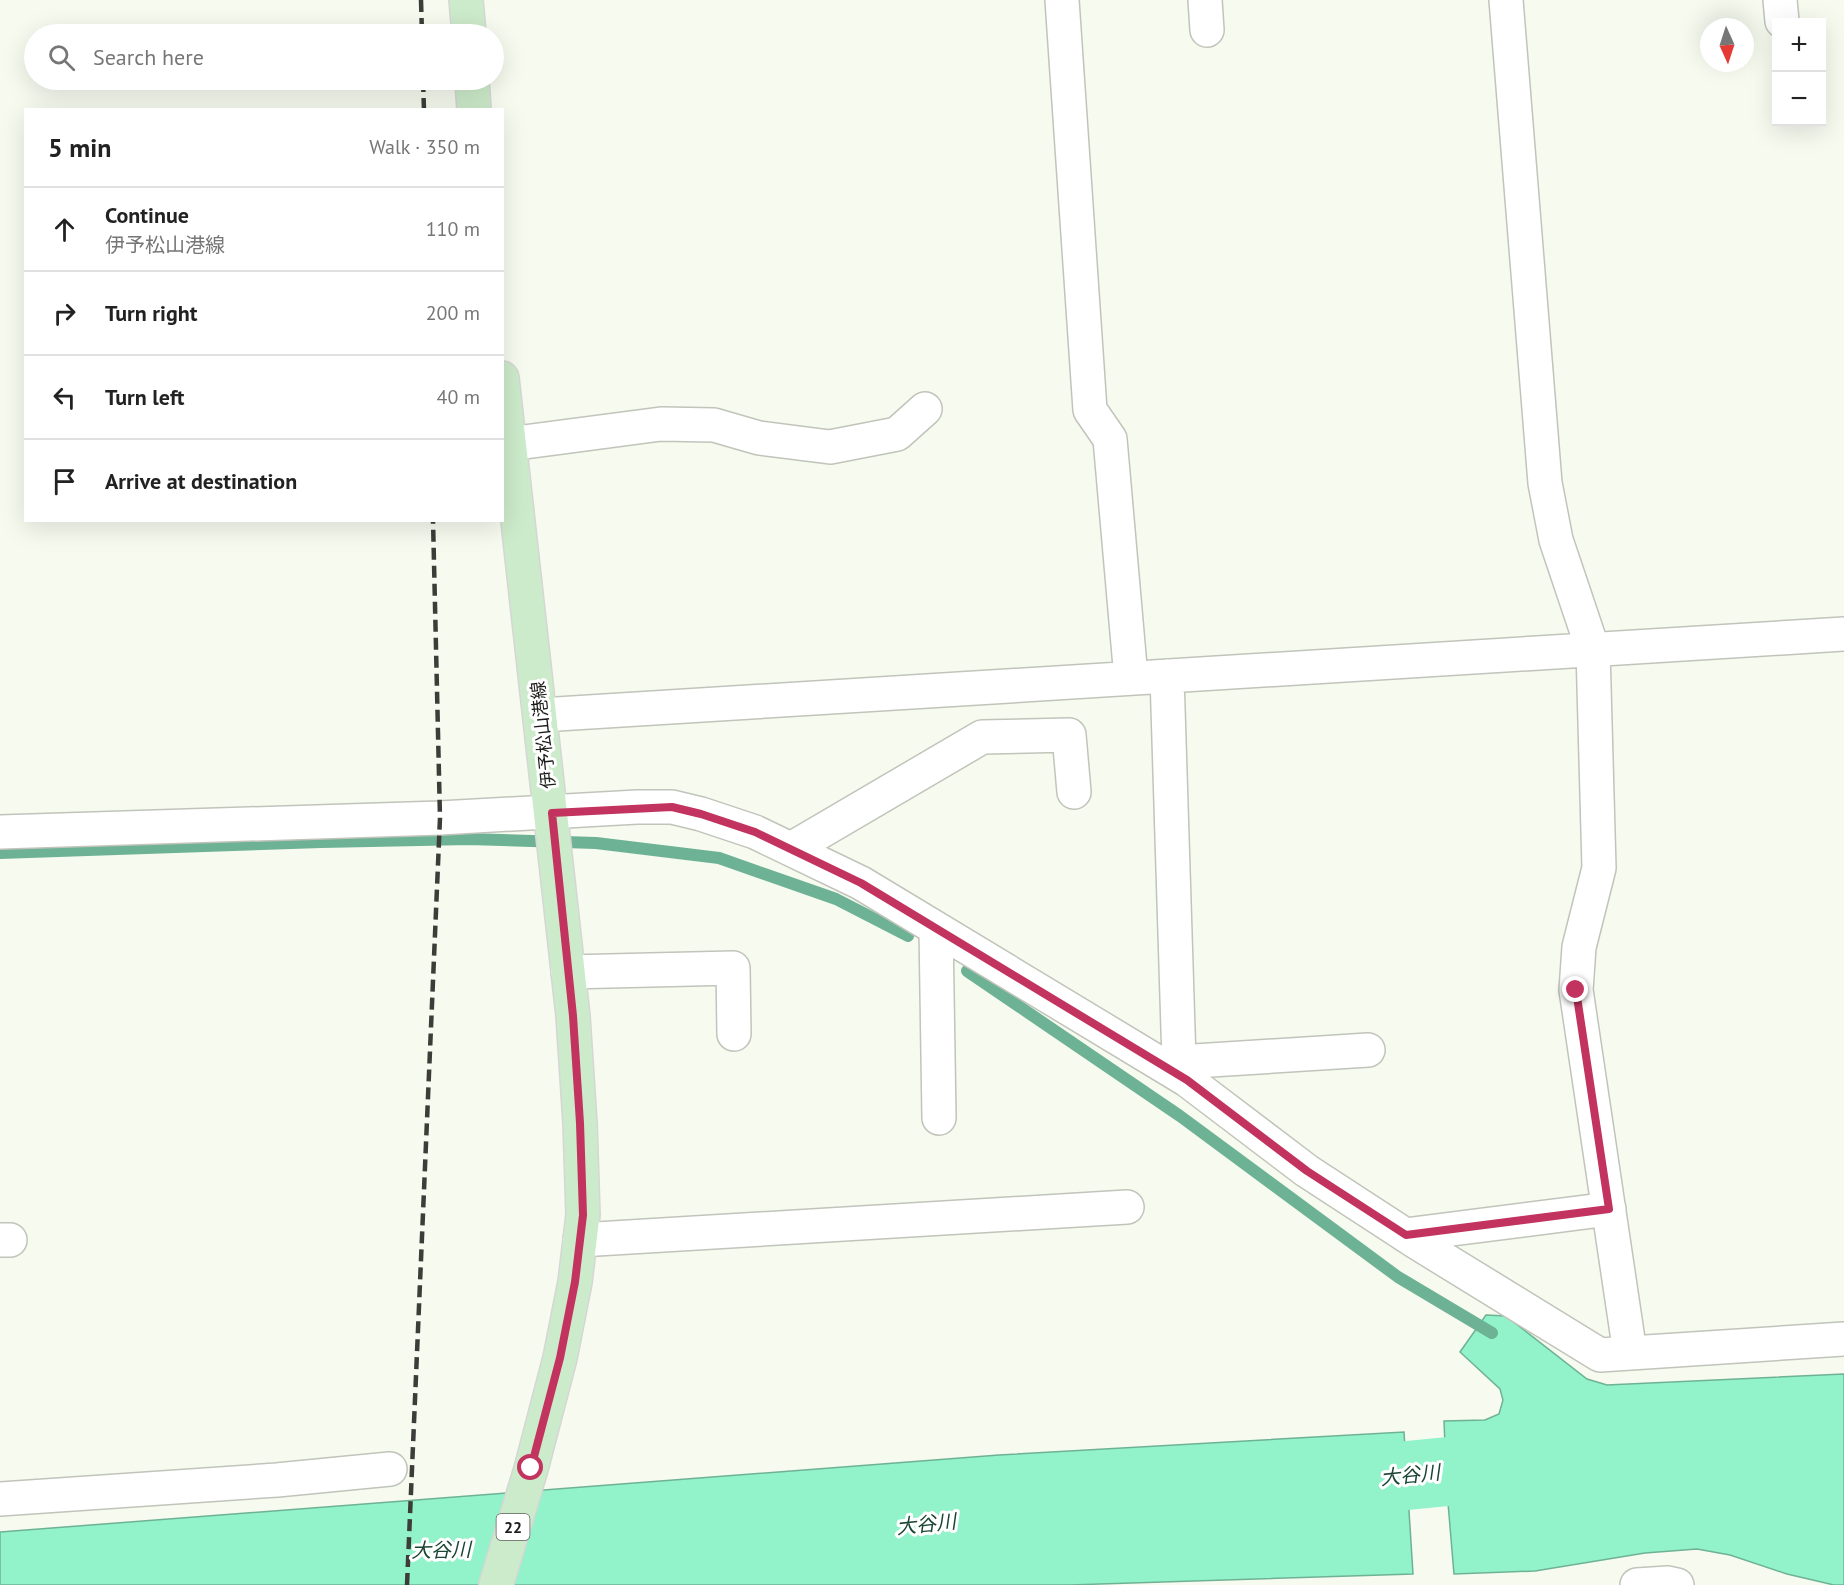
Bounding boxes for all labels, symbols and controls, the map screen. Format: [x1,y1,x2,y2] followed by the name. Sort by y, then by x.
[1700,18,1754,72] north arrow
[1772,18,1826,126] map controls
[1772,18,1826,72] button: +
[24,24,504,90] search box
[45,41,78,74] icon: search
[93,43,204,71] text: Search here
[1772,72,1826,126] button: −
[48,131,111,164] text: 5 min
[369,134,480,160] text: Walk · 350 m
[105,201,189,229] text: Continue
[48,213,81,246] icon: ahead
[426,216,480,242] text: 110 m
[105,232,225,258] text: 伊予松山港線
[48,297,81,330] icon: right
[105,299,197,327] text: Turn right
[426,300,480,326] text: 200 m
[48,381,81,414] icon: left
[105,383,185,411] text: Turn left
[437,384,480,410] text: 40 m
[48,465,81,498] icon: arrive
[105,467,297,495] text: Arrive at destination
[526,680,560,790] street label: 伊予松山港線
[1562,976,1588,1002] route end
[517,1454,543,1480] route start
[1379,1459,1443,1491] water label: 大谷川
[895,1508,959,1540] water label: 大谷川
[496,1514,530,1540] road number: 22
[411,1536,473,1564] water label: 大谷川

